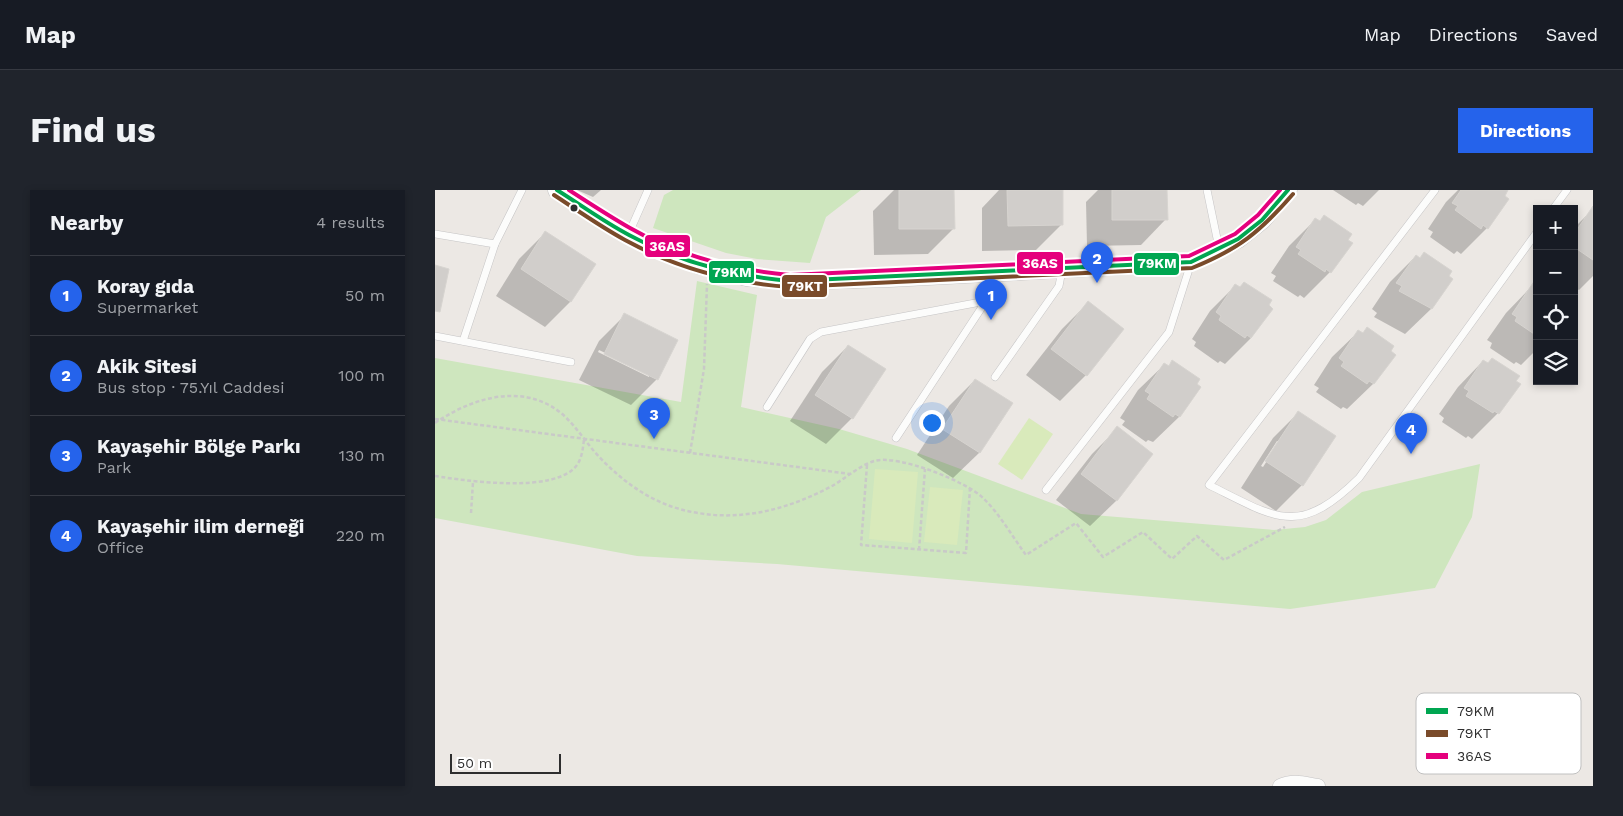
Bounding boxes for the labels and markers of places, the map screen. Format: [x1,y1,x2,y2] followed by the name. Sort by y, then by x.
[569,203,579,213] unlabelled marker
[1081,242,1113,283] pin: 2
[975,279,1007,320] pin: 1
[638,398,670,439] pin: 3
[1395,413,1427,454] pin: 4

